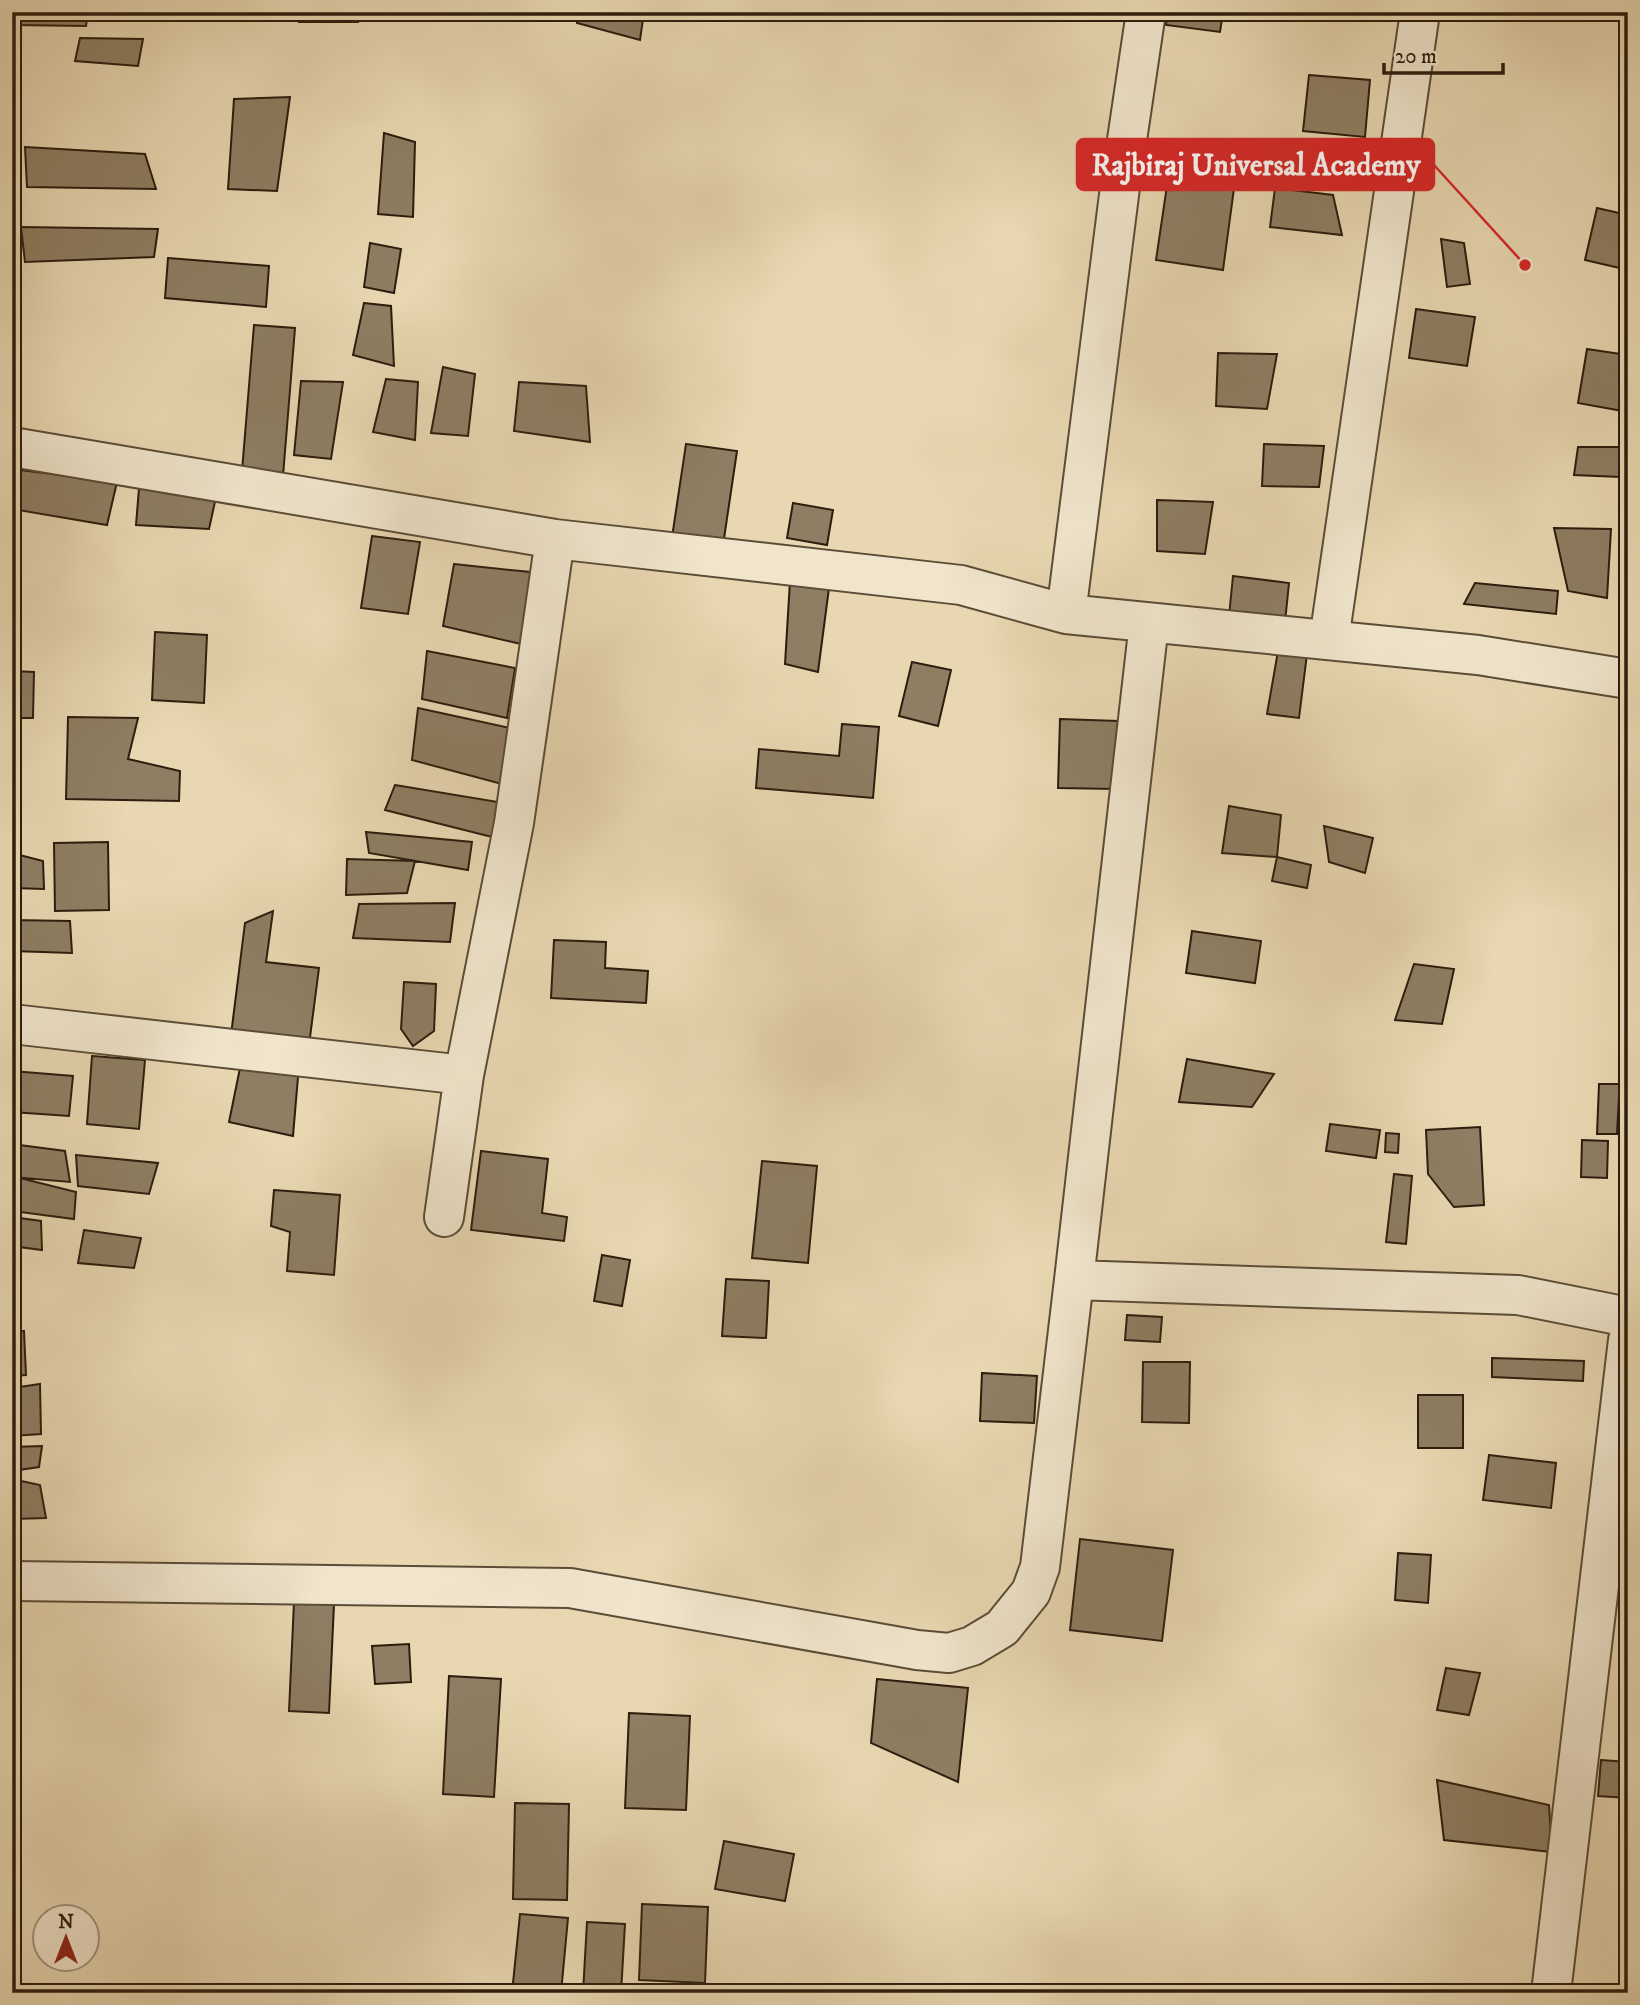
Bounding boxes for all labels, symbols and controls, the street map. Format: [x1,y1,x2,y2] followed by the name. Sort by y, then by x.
[1384,32,1504,76] scale bar
[1395,44,1437,70] text: 20 m
[1077,139,1434,190] callout: Rajbiraj Universal Academy
[1092,148,1421,185] text: Rajbiraj Universal Academy
[32,1904,102,1974] north arrow
[58,1911,74,1934] text: N

